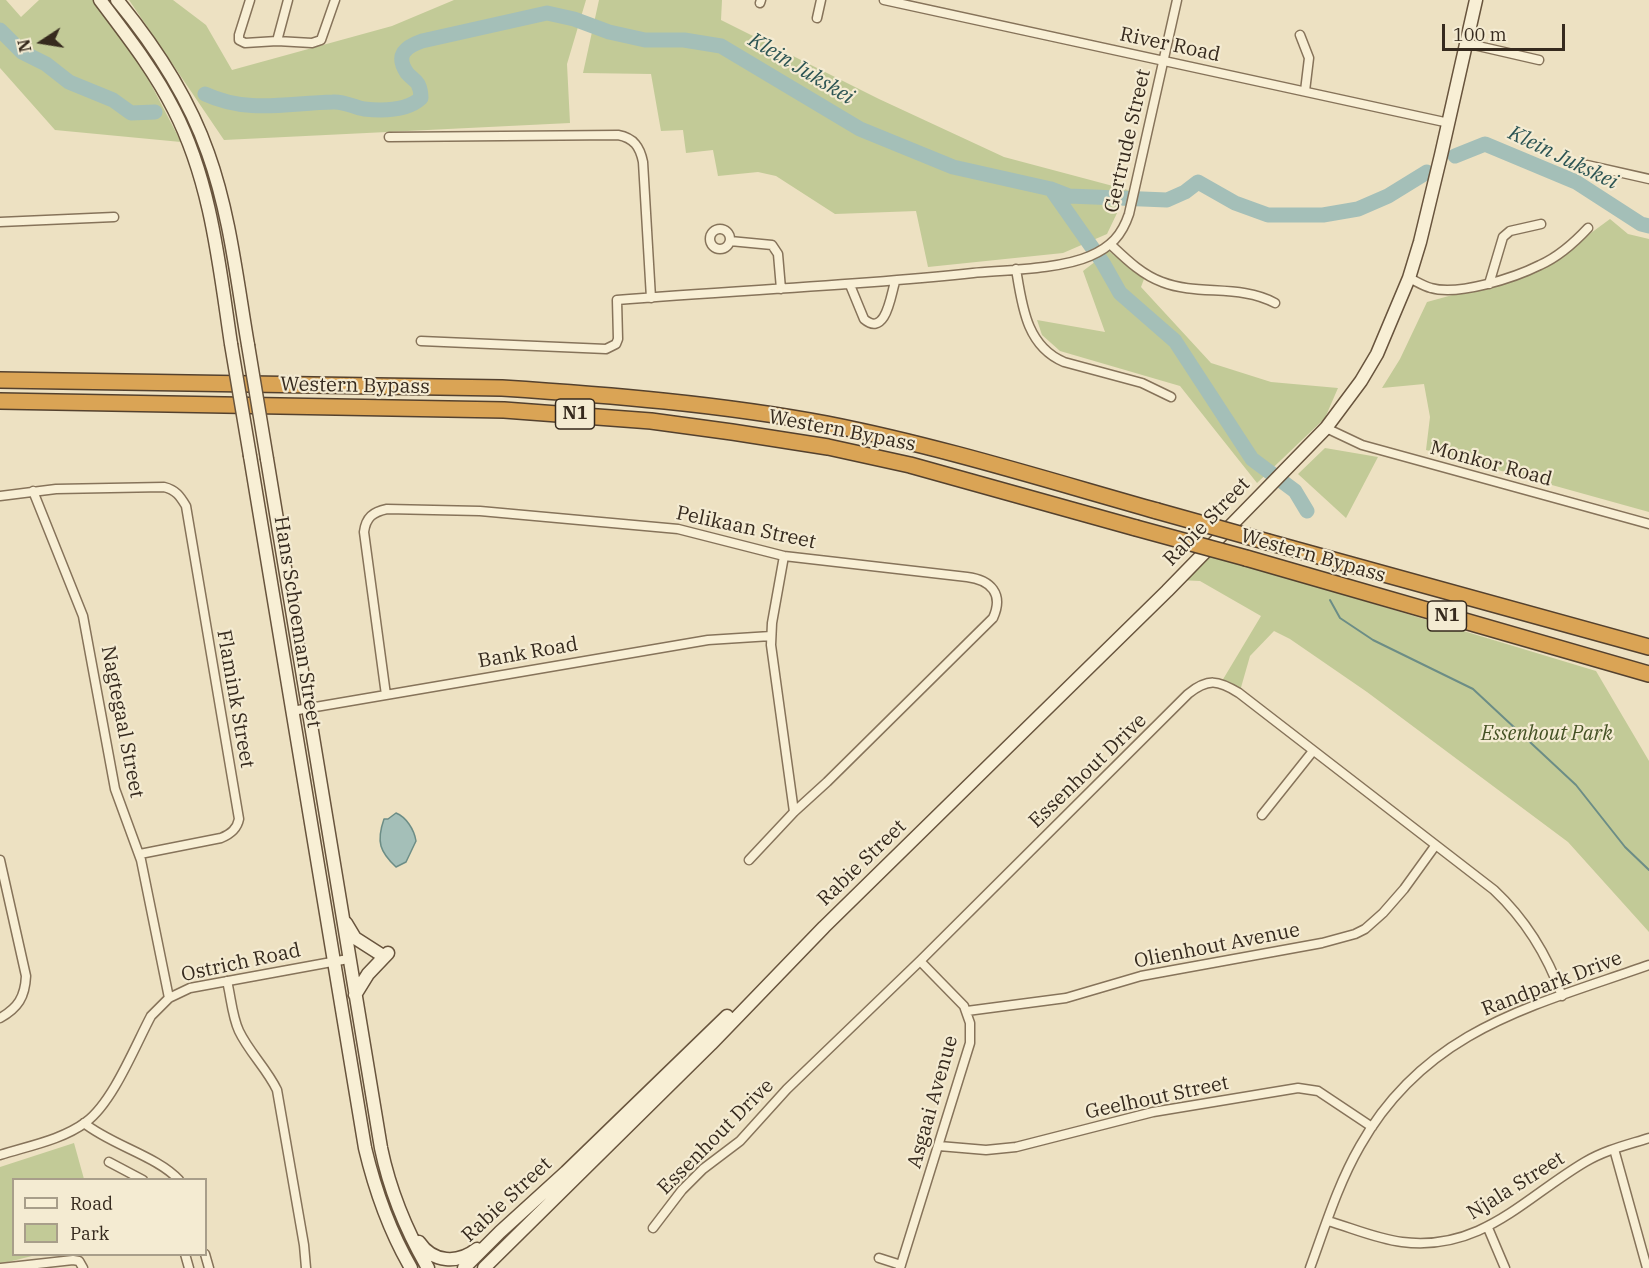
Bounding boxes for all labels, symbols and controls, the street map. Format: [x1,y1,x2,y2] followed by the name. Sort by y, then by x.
[12,12,72,72] north arrow
[1445,12,1568,50] scale bar
[1118,23,1222,67] street label: River Road
[1453,23,1507,46] text: 100 m
[744,28,858,110] water label: Klein Jukskei
[13,37,35,54] text: N
[1100,67,1156,215] street label: Gertrude Street
[1504,121,1622,195] water label: Klein Jukskei
[280,373,430,399] street label: Western Bypass
[556,399,594,429] road number: N1
[766,405,918,457] street label: Western Bypass
[1427,436,1555,492] street label: Monkor Road
[1159,473,1255,571] street label: Rabie Street
[674,501,818,555] street label: Pelikaan Street
[268,514,326,730] street label: Hans Schoeman Street
[1238,524,1388,588] street label: Western Bypass
[1428,601,1466,631] road number: N1
[211,628,259,770] street label: Flamink Street
[476,632,580,674] street label: Bank Road
[95,644,149,800] street label: Nagtegaal Street
[1024,709,1152,833] street label: Essenhout Drive
[1481,722,1613,746] park label: Essenhout Park
[813,815,911,911] street label: Rabie Street
[1132,918,1302,974] street label: Olienhout Avenue
[179,939,303,987] street label: Ostrich Road
[1478,946,1626,1022] street label: Randpark Drive
[903,1033,963,1171] street label: Asgaai Avenue
[1083,1071,1231,1125] street label: Geelhout Street
[653,1074,779,1200] street label: Essenhout Drive
[1463,1147,1569,1225] street label: Njala Street
[457,1152,557,1248] street label: Rabie Street
[12,1178,207,1256] legend
[70,1192,113,1215] text: Road
[70,1222,109,1245] text: Park

